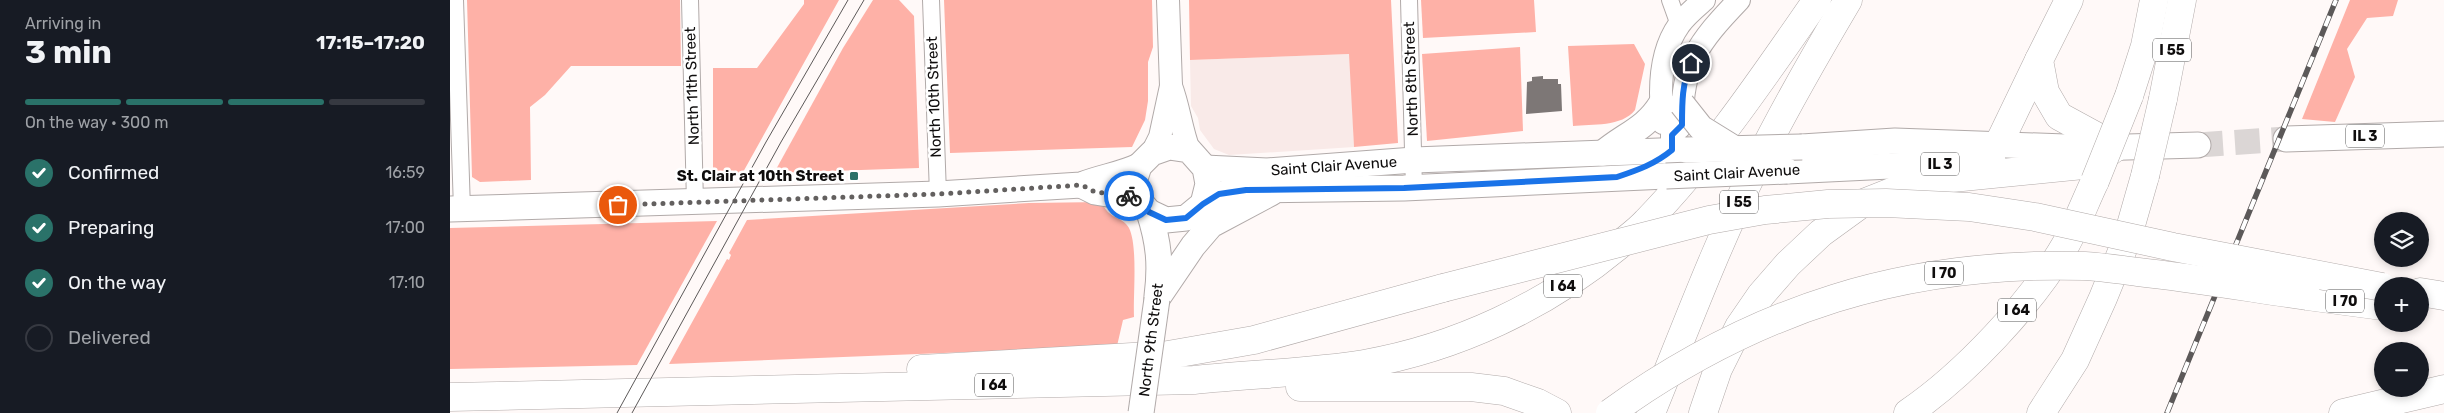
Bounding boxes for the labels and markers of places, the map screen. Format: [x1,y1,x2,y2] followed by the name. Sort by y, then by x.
[1670,42,1712,84] pin
[677,167,844,185] place label: St. Clair at 10th Street
[848,170,860,182] marker: St. Clair at 10th Street
[597,184,639,226] pin

